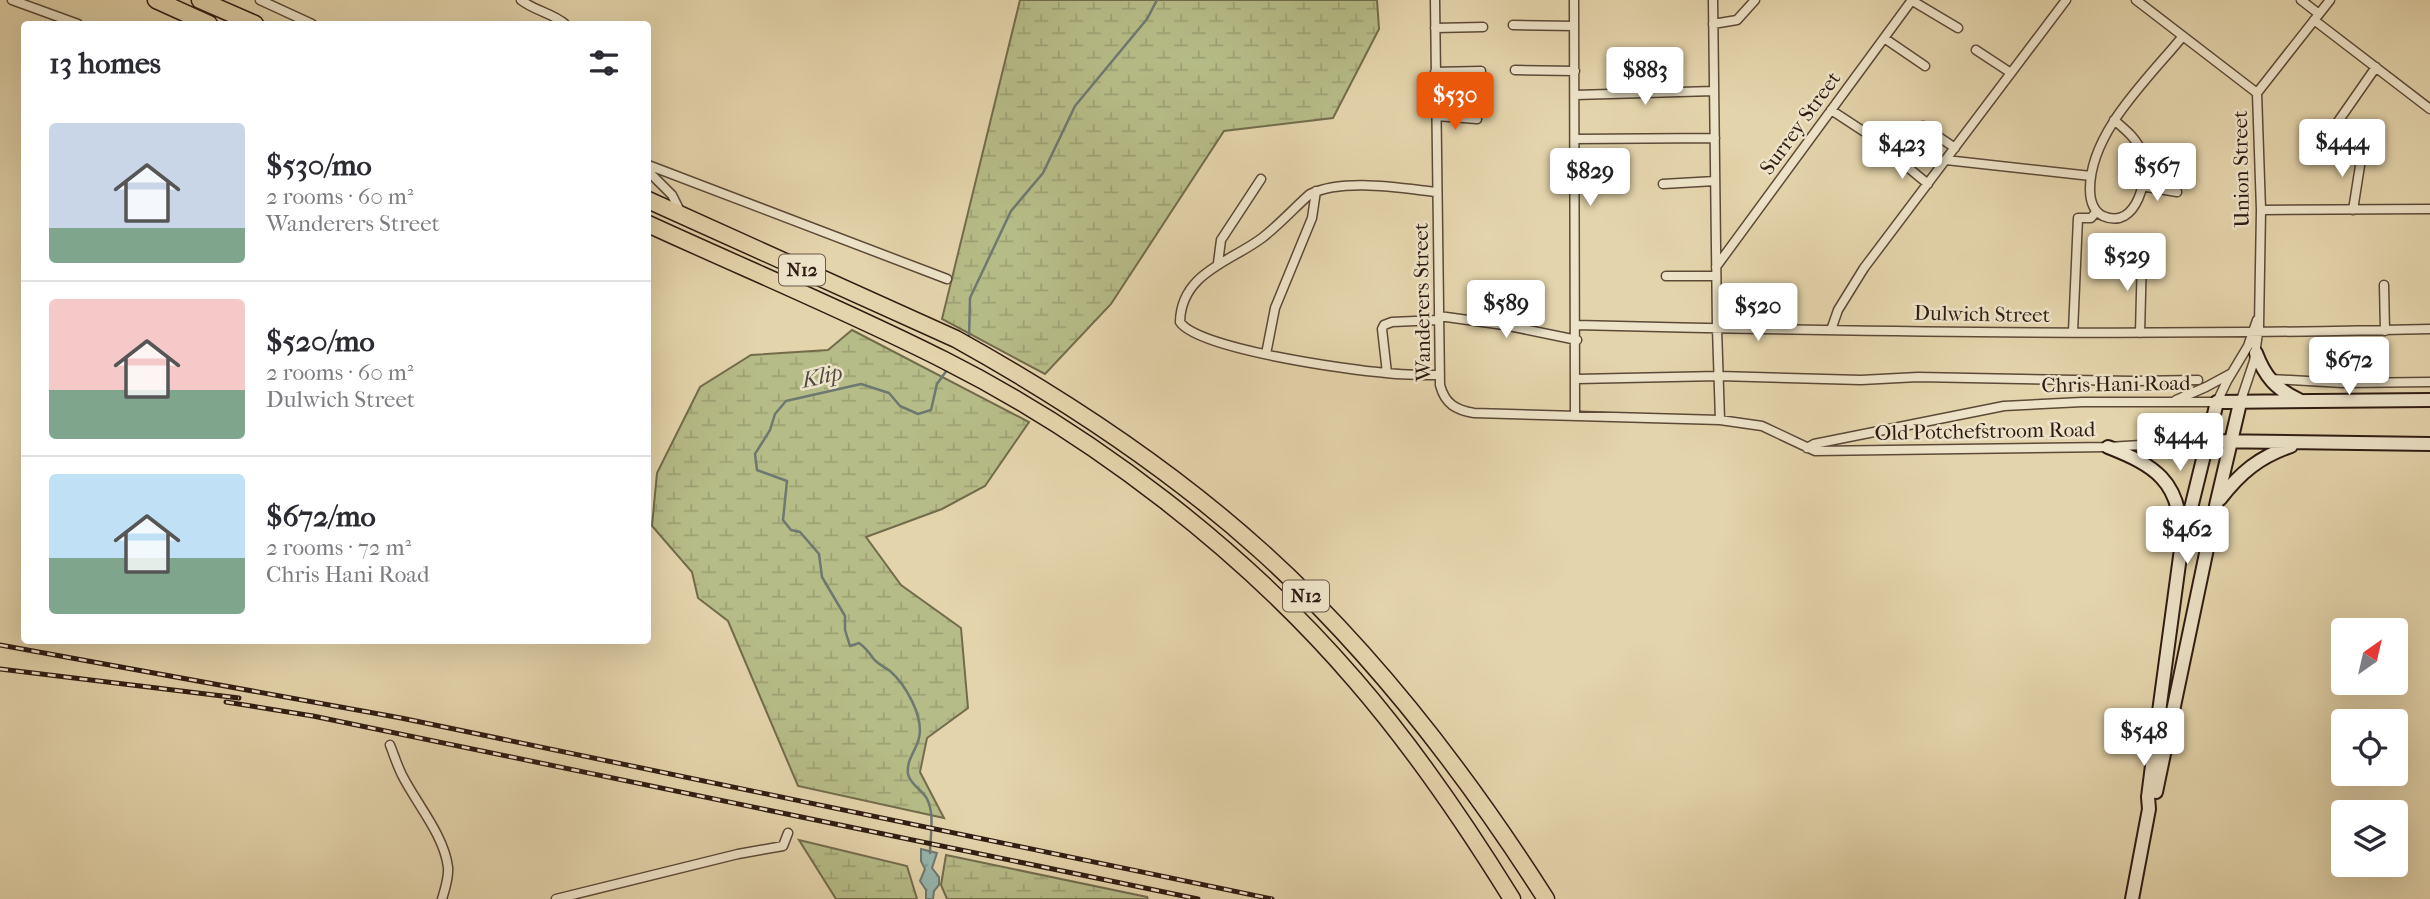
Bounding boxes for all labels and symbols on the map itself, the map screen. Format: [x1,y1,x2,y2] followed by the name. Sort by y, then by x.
[1604,48,1686,107] pin: $883
[1755,66,1846,179] street label: Surrey Street
[1414,72,1496,132] pin: $530
[2228,110,2254,228] street label: Union Street
[2301,120,2383,179] pin: $444
[1861,122,1943,181] pin: $423
[2116,144,2198,203] pin: $567
[1549,148,1631,208] pin: $829
[1409,222,1435,383] street label: Wanderers Street
[2086,233,2168,293] pin: $529
[779,254,825,286] road number: N12
[1465,280,1547,340] pin: $589
[1717,284,1799,343] pin: $520
[1914,301,2051,327] street label: Dulwich Street
[2308,338,2390,397] pin: $672
[797,358,845,394] water label: Klip
[2041,371,2191,397] street label: Chris Hani Road
[2139,414,2221,473] pin: $444
[1874,417,2096,445] street label: Old Potchefstroom Road
[2146,506,2228,566] pin: $462
[1283,580,1329,611] road number: N12
[2331,618,2408,695] north arrow
[2103,708,2185,768] pin: $548

